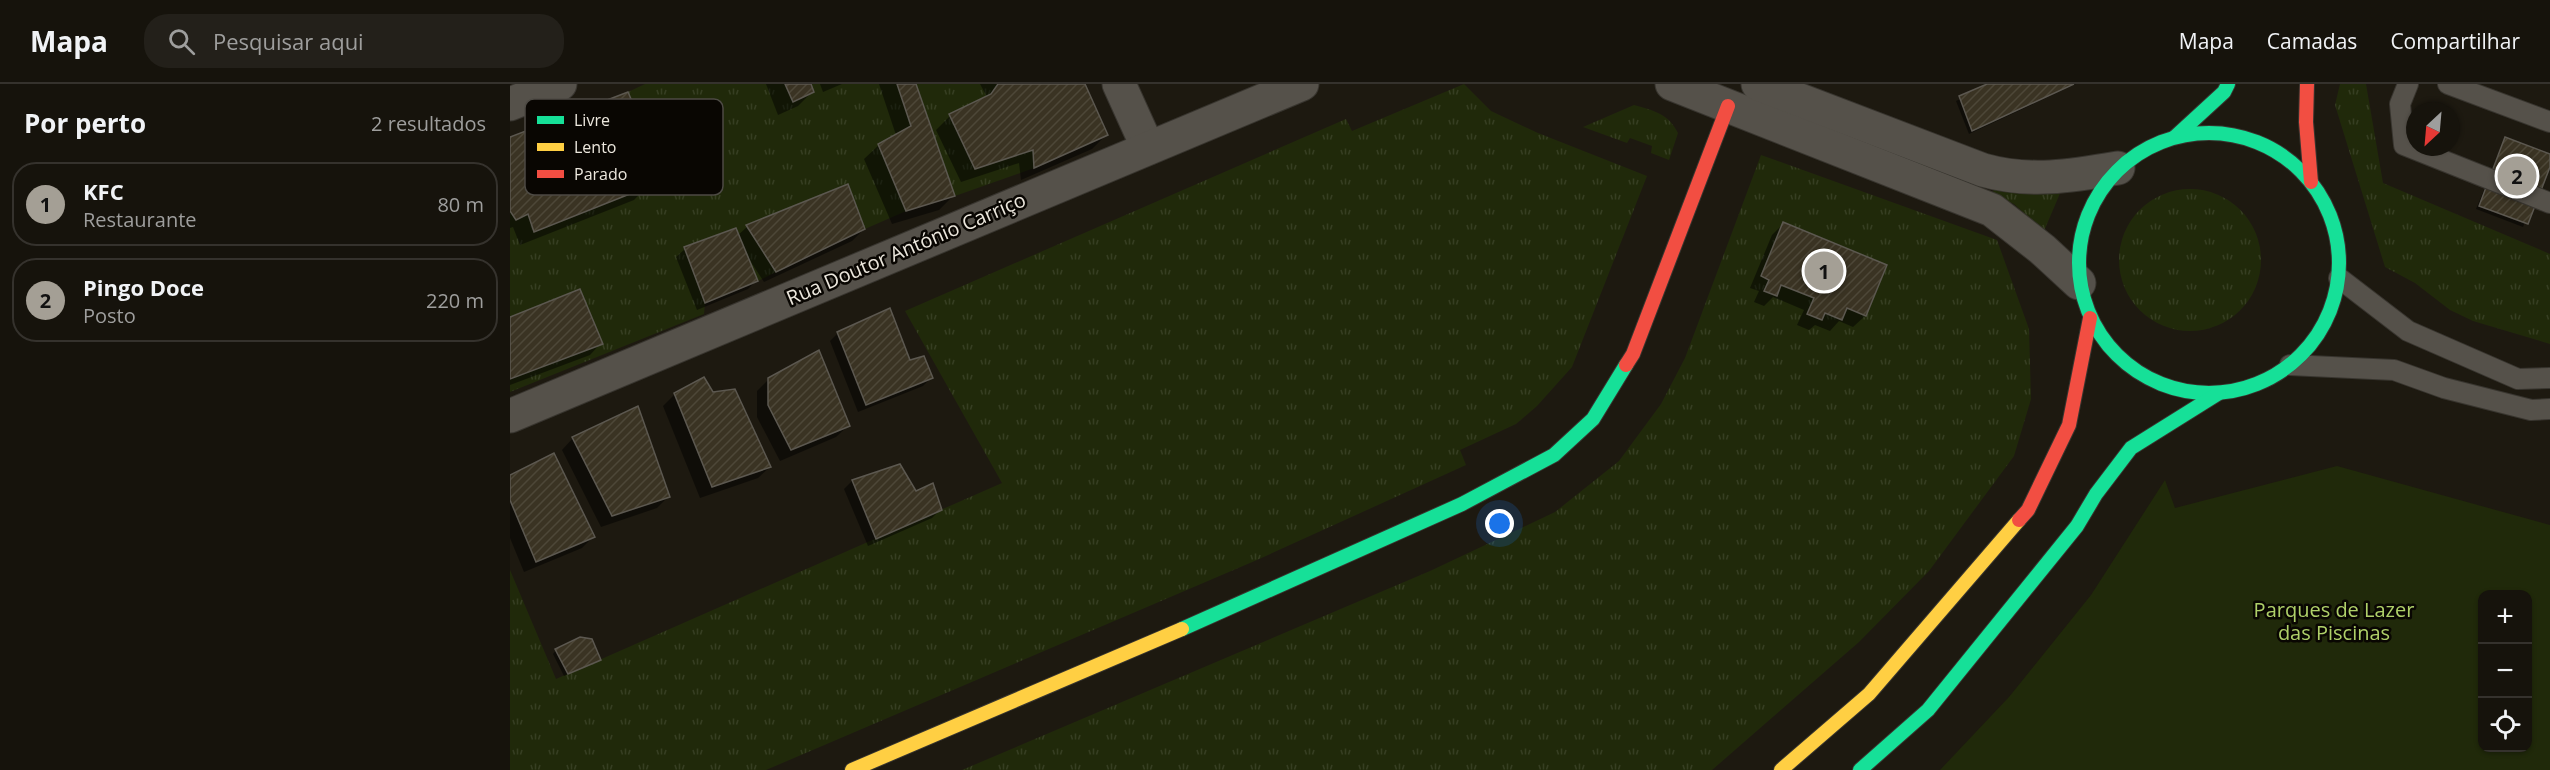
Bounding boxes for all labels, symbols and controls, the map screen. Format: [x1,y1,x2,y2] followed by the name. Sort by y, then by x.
[144,14,564,68] search box
[30,22,108,60] text: Mapa
[165,25,198,58] icon: search
[213,26,364,56] text: Pesquisar aqui
[2179,27,2234,55] text: Mapa
[2267,27,2357,55] text: Camadas
[2390,27,2520,55] text: Compartilhar
[525,99,723,195] legend
[2406,102,2460,156] north arrow
[24,105,146,141] text: Por perto
[574,109,610,131] text: Livre
[371,110,486,137] text: 2 resultados
[574,136,616,158] text: Lento
[2498,154,2536,199] pin: 2
[574,163,627,185] text: Parado
[83,176,124,206] text: KFC
[782,186,1030,311] street label: Rua Doutor António Carriço
[40,191,51,218] text: 1
[437,191,484,218] text: 80 m
[83,206,197,233] text: Restaurante
[1804,248,1844,294] pin: 1
[83,272,204,302] text: Pingo Doce
[40,287,51,314] text: 2
[426,287,484,314] text: 220 m
[83,302,136,329] text: Posto
[1485,509,1514,538] your location
[2478,590,2532,752] map controls
[2478,590,2532,644] button: +
[2254,596,2414,646] park label: Parques de Lazer das Piscinas
[2478,644,2532,698] button: −
[2478,698,2532,752] button: locate

